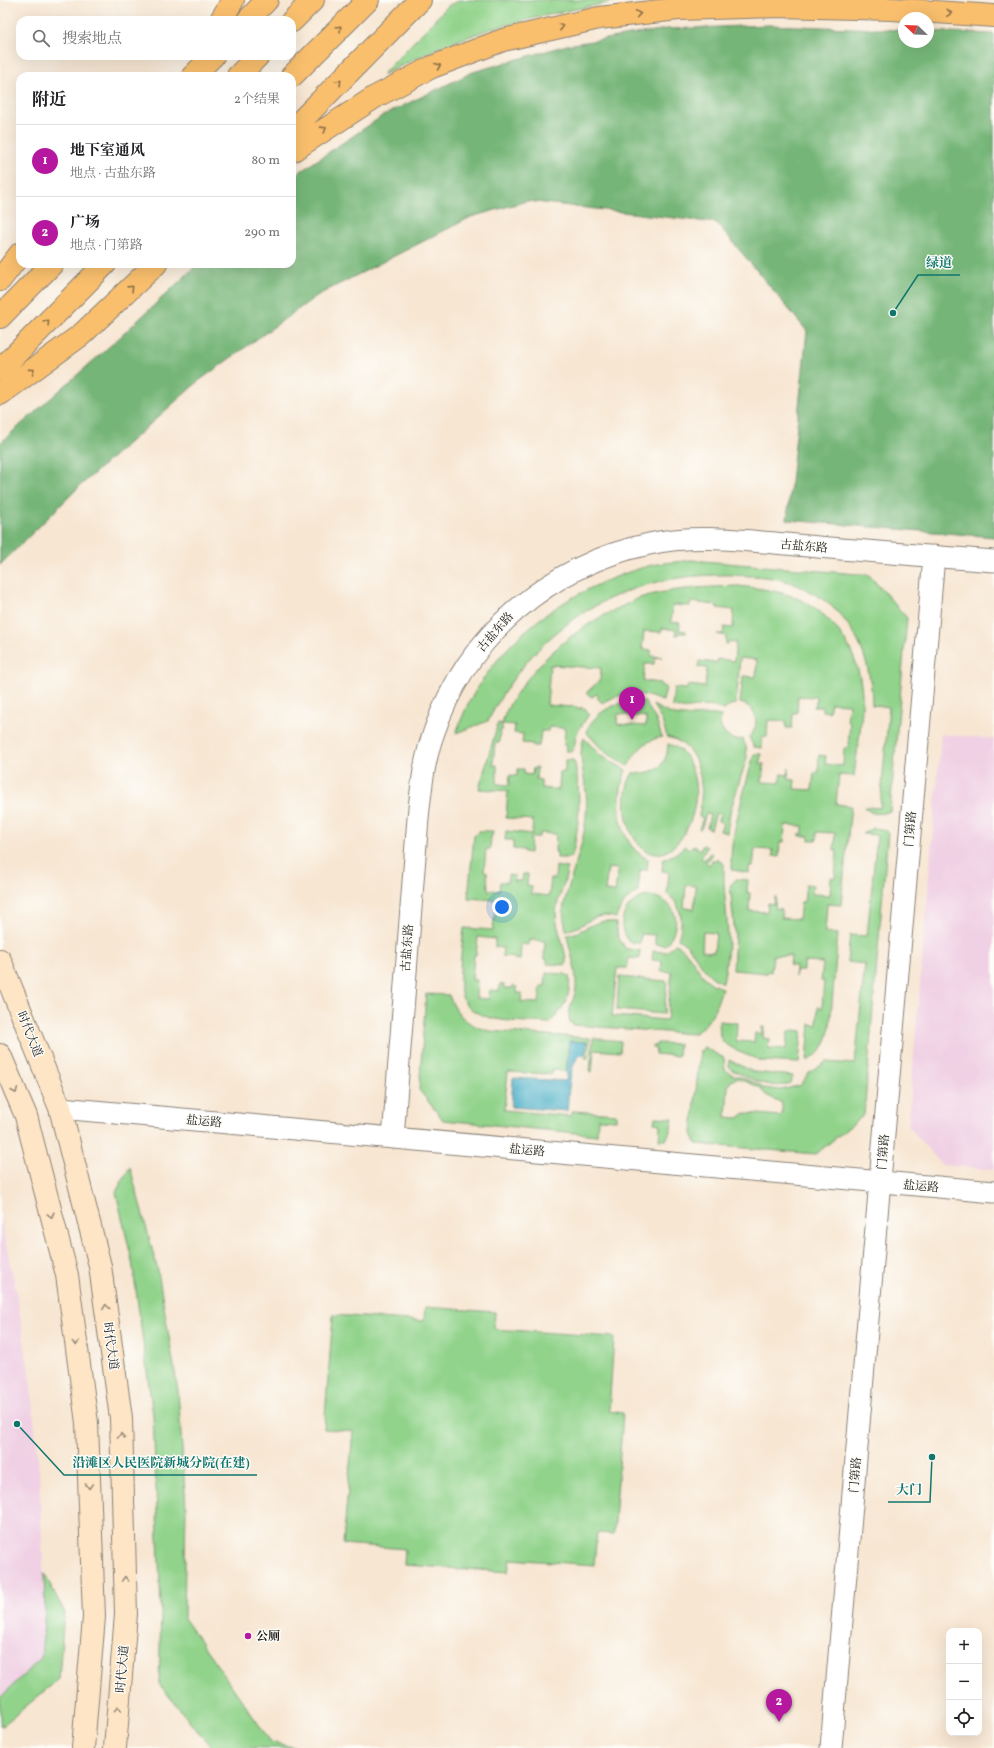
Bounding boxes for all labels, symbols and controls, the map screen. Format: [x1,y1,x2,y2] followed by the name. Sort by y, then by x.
[946,8,952,17] one-way arrow
[635,9,641,18] one-way arrow
[898,12,934,48] north arrow
[16,16,296,60] search box
[558,23,564,31] one-way arrow
[334,26,342,33] one-way arrow
[30,27,52,49] icon: search
[62,29,122,50] text: 搜索地点
[434,62,441,70] one-way arrow
[334,79,342,87] one-way arrow
[32,89,66,112] text: 附近
[234,91,280,109] text: 2个结果
[320,126,327,134] one-way arrow
[70,141,145,162] text: 地下室通风
[42,152,48,170] text: 1
[251,152,280,170] text: 80 m
[70,165,156,183] text: 地点 · 古盐东路
[70,213,100,234] text: 广场
[42,224,48,242] text: 2
[244,224,280,242] text: 290 m
[70,237,143,255] text: 地点 · 门第路
[918,250,960,275] callout: 绿道
[926,255,952,273] text: 绿道
[126,285,134,293] one-way arrow
[42,319,50,327] one-way arrow
[27,369,34,376] one-way arrow
[779,537,829,557] street label: 古盐东路
[474,609,518,656] street label: 古盐东路
[619,687,645,720] pin: 1
[901,810,921,848] street label: 门第路
[492,897,512,917] your location
[398,924,418,973] street label: 古盐东路
[13,1009,45,1060] street label: 时代大道
[10,1086,18,1094] one-way arrow
[185,1112,223,1132] street label: 盐运路
[874,1133,894,1171] street label: 门第路
[508,1141,546,1161] street label: 盐运路
[902,1177,940,1197] street label: 盐运路
[47,1212,55,1219] one-way arrow
[102,1304,111,1310] one-way arrow
[99,1321,121,1371] street label: 时代大道
[71,1340,80,1346] one-way arrow
[117,1433,126,1439] one-way arrow
[64,1450,257,1475] callout: 沿滩区人民医院新城分院(在建)
[72,1455,250,1473] text: 沿滩区人民医院新城分院(在建)
[846,1456,866,1494] street label: 门第路
[888,1477,930,1502] callout: 大门
[896,1482,922,1500] text: 大门
[85,1483,94,1489] one-way arrow
[121,1576,129,1582] one-way arrow
[946,1628,982,1736] map controls
[946,1628,982,1664] button: +
[256,1629,280,1645] place label: 公厕
[243,1631,253,1641] marker: 公厕
[113,1644,133,1694] street label: 时代大道
[946,1664,982,1700] button: −
[766,1689,792,1722] pin: 2
[946,1700,982,1736] button: locate
[114,1706,123,1712] one-way arrow

